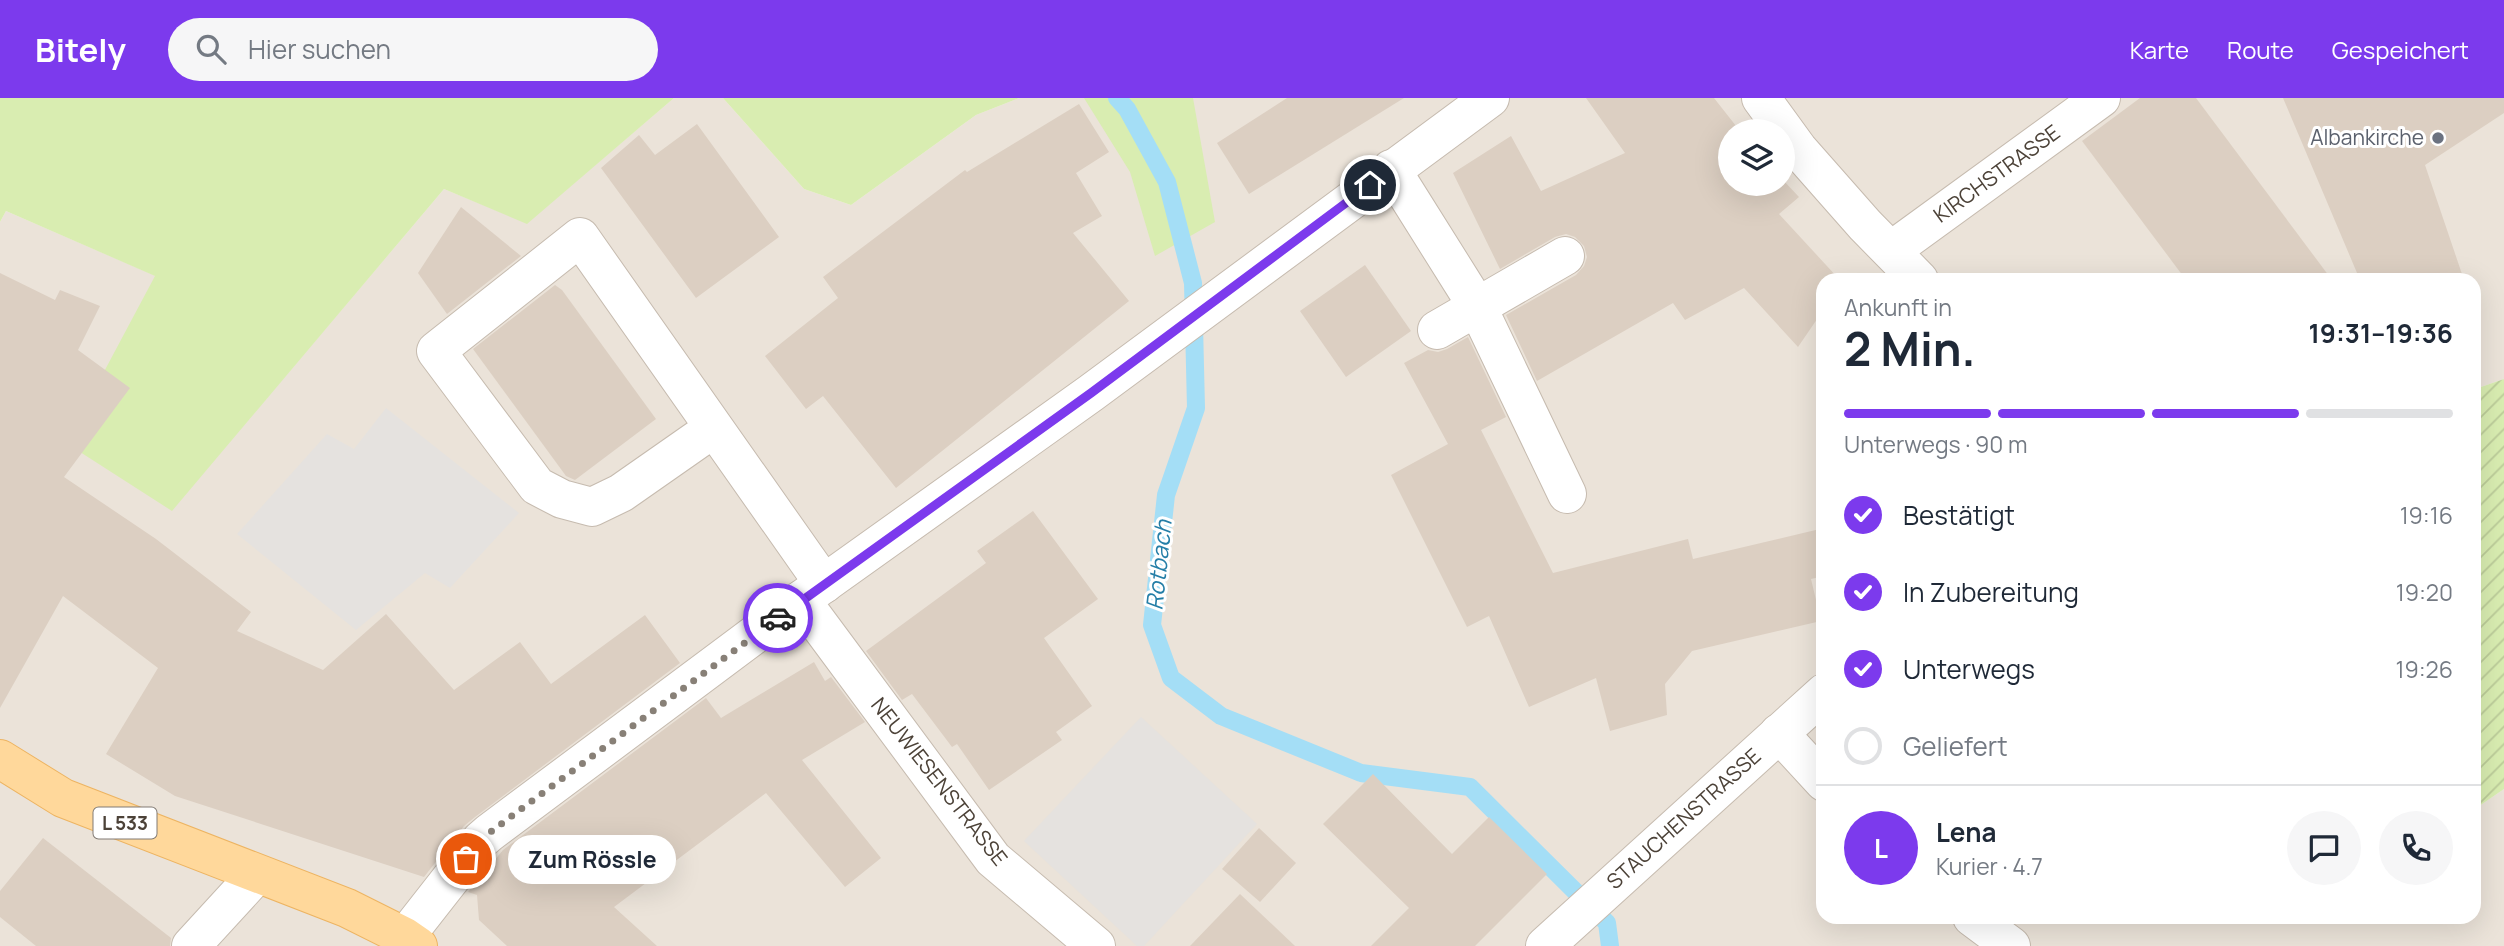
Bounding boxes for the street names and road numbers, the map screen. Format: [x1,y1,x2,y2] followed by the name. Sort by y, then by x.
[1928,118,2065,228] street label: KIRCHSTRASSE
[865,692,1014,871] street label: NEUWIESENSTRASSE
[1600,742,1766,895] street label: STAUCHENSTRASSE
[94,808,156,838] road number: L 533

